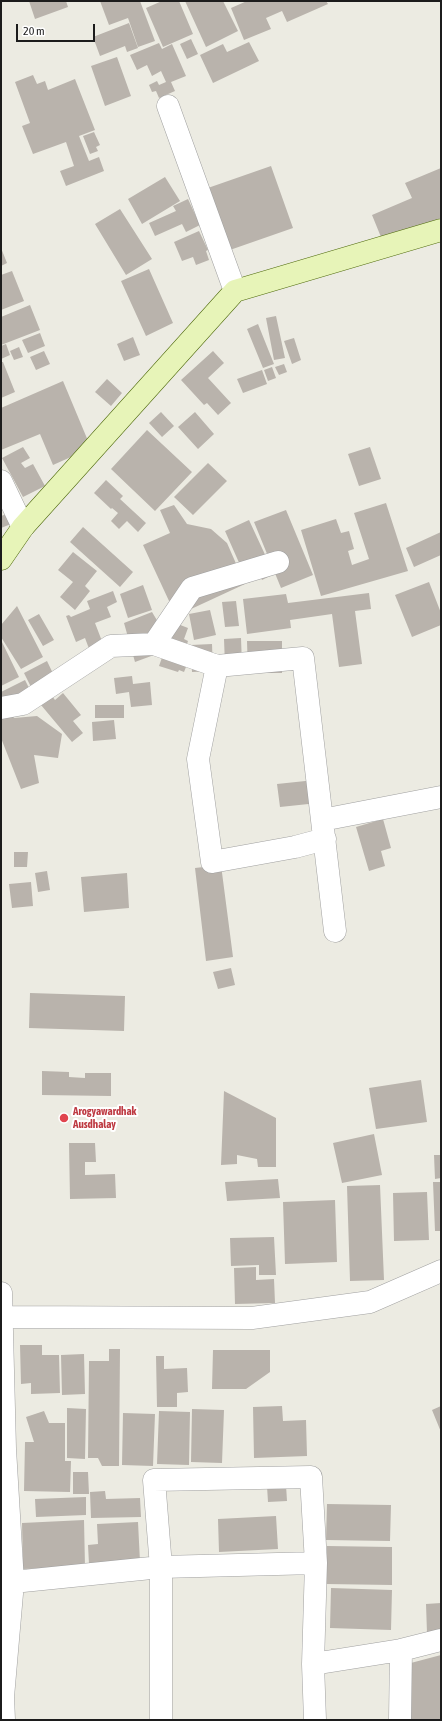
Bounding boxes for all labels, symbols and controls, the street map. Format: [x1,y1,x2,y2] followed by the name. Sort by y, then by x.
[18,16,97,42] scale bar
[23,24,45,38] text: 20 m
[73,1105,136,1131] place label: Arogyawardhak Ausdhalay
[58,1112,70,1124] marker: Arogyawardhak Ausdhalay

